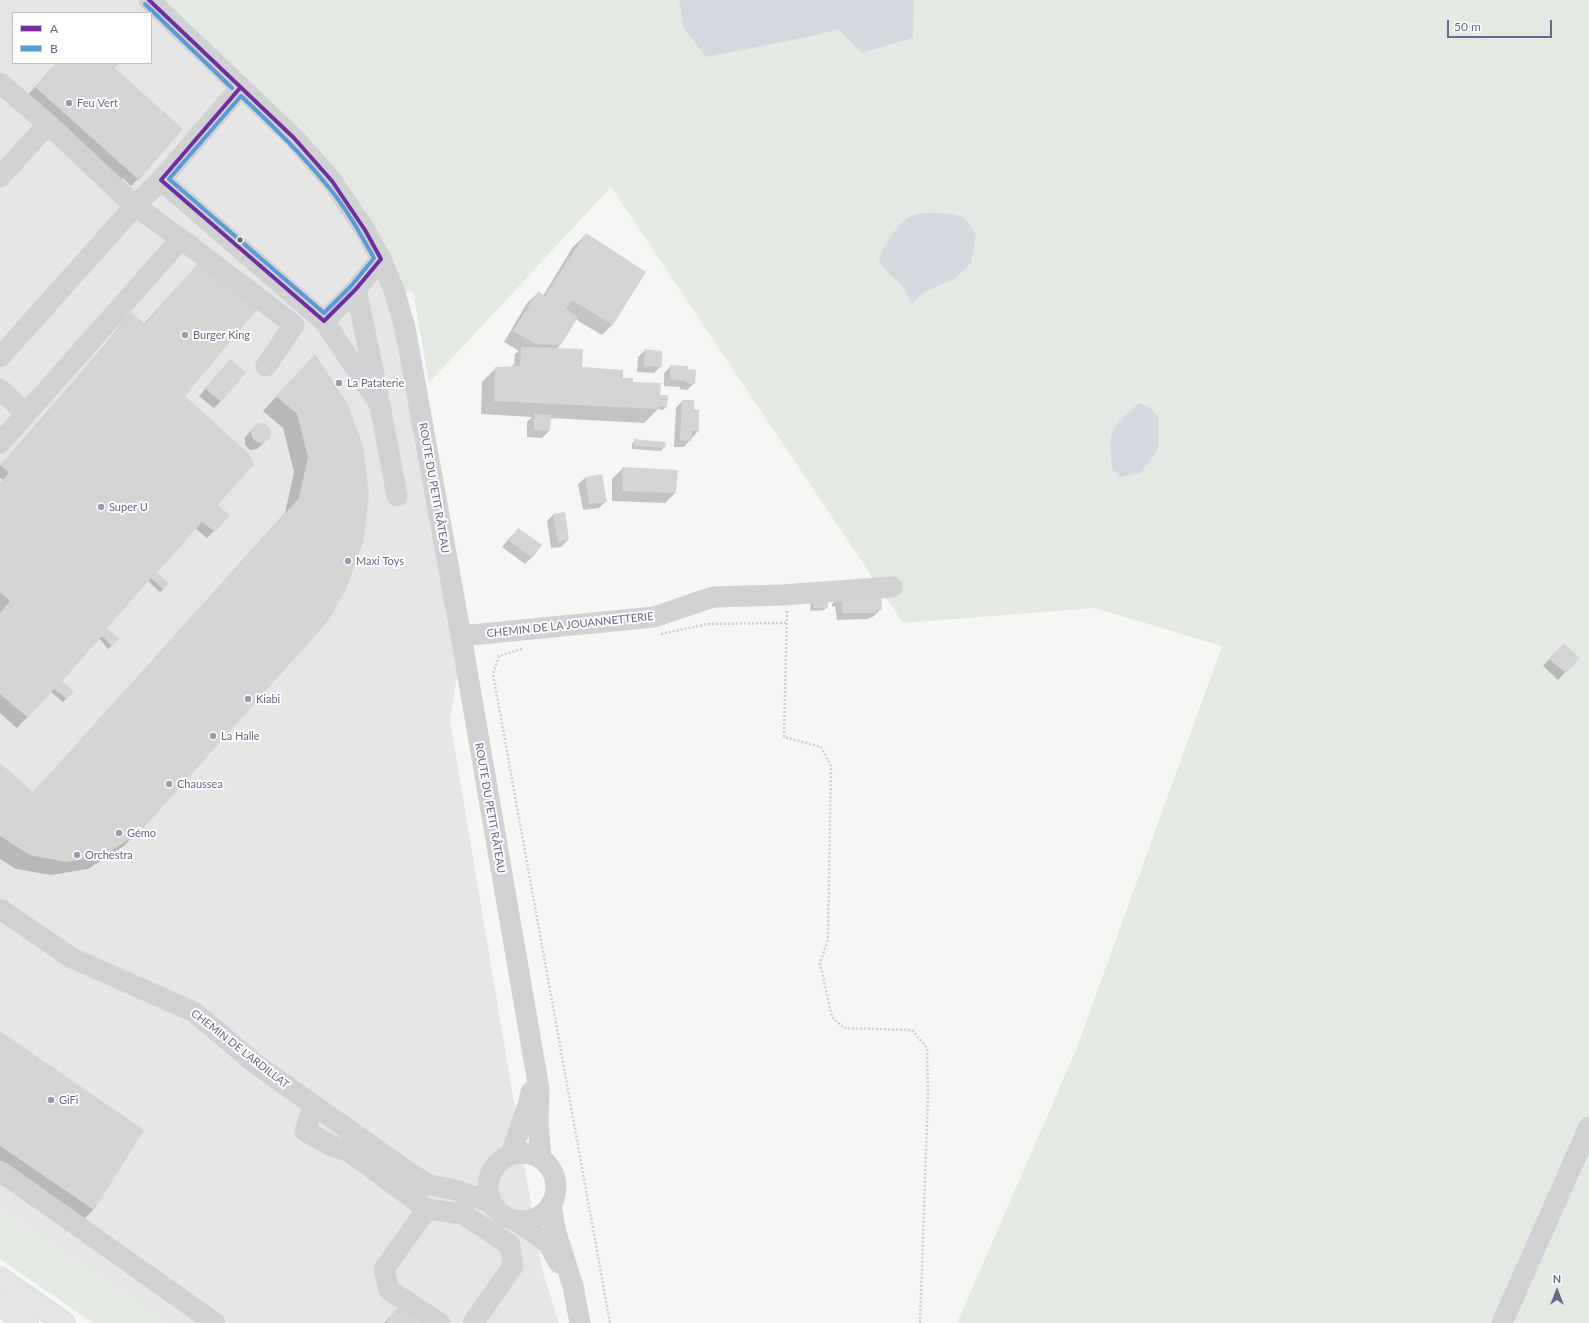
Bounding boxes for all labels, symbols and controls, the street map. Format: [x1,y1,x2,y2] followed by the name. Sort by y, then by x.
[12,12,152,64] legend
[1449,12,1554,38] scale bar
[1454,19,1481,34] text: 50 m
[50,21,58,36] text: A
[50,41,58,56] text: B
[77,96,118,110] place label: Feu Vert
[64,98,74,108] marker: Feu Vert
[235,235,245,245] unlabelled marker
[193,328,250,342] place label: Burger King
[180,330,190,340] marker: Burger King
[347,376,404,390] place label: La Pataterie
[334,378,344,388] marker: La Pataterie
[416,422,452,554] street label: ROUTE DU PETIT RÂTEAU
[109,500,148,514] place label: Super U
[96,502,106,512] marker: Super U
[356,554,404,568] place label: Maxi Toys
[343,556,353,566] marker: Maxi Toys
[486,610,654,640] street label: CHEMIN DE LA JOUANNETTERIE
[256,692,280,706] place label: Kiabi
[243,694,253,704] marker: Kiabi
[221,729,260,743] place label: La Halle
[208,731,218,741] marker: La Halle
[472,742,508,874] street label: ROUTE DU PETIT RÂTEAU
[177,777,223,791] place label: Chaussea
[164,779,174,789] marker: Chaussea
[127,826,156,840] place label: Gémo
[114,828,124,838] marker: Gémo
[85,848,133,862] place label: Orchestra
[72,850,82,860] marker: Orchestra
[188,1007,292,1091] street label: CHEMIN DE L'ARDILLAT
[59,1093,78,1107] place label: GiFi
[46,1095,56,1105] marker: GiFi
[1537,1271,1577,1311] north arrow
[1553,1272,1561,1285] text: N

